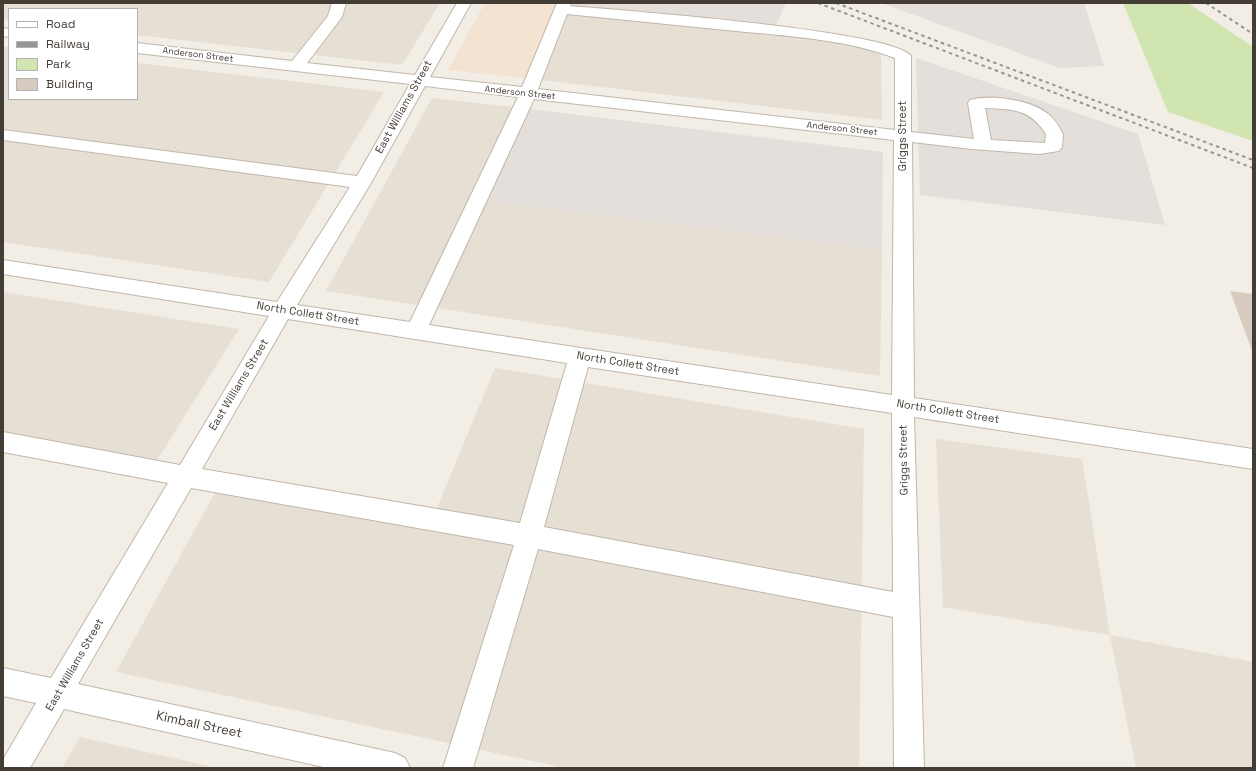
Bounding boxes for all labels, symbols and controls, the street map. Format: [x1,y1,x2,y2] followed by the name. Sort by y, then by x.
[8,8,138,100] legend
[46,16,75,32] text: Road
[46,36,90,52] text: Railway
[162,45,234,65] street label: Anderson Street
[46,56,71,72] text: Park
[373,58,435,156] street label: East Williams Street
[46,76,93,92] text: Building
[484,84,556,102] street label: Anderson Street
[896,101,910,171] street label: Griggs Street
[806,120,878,138] street label: Anderson Street
[256,299,360,329] street label: North Collett Street
[206,337,272,433] street label: East Williams Street
[576,349,680,379] street label: North Collett Street
[896,397,1000,427] street label: North Collett Street
[897,425,911,495] street label: Griggs Street
[43,616,107,714] street label: East Williams Street
[155,708,243,742] street label: Kimball Street

